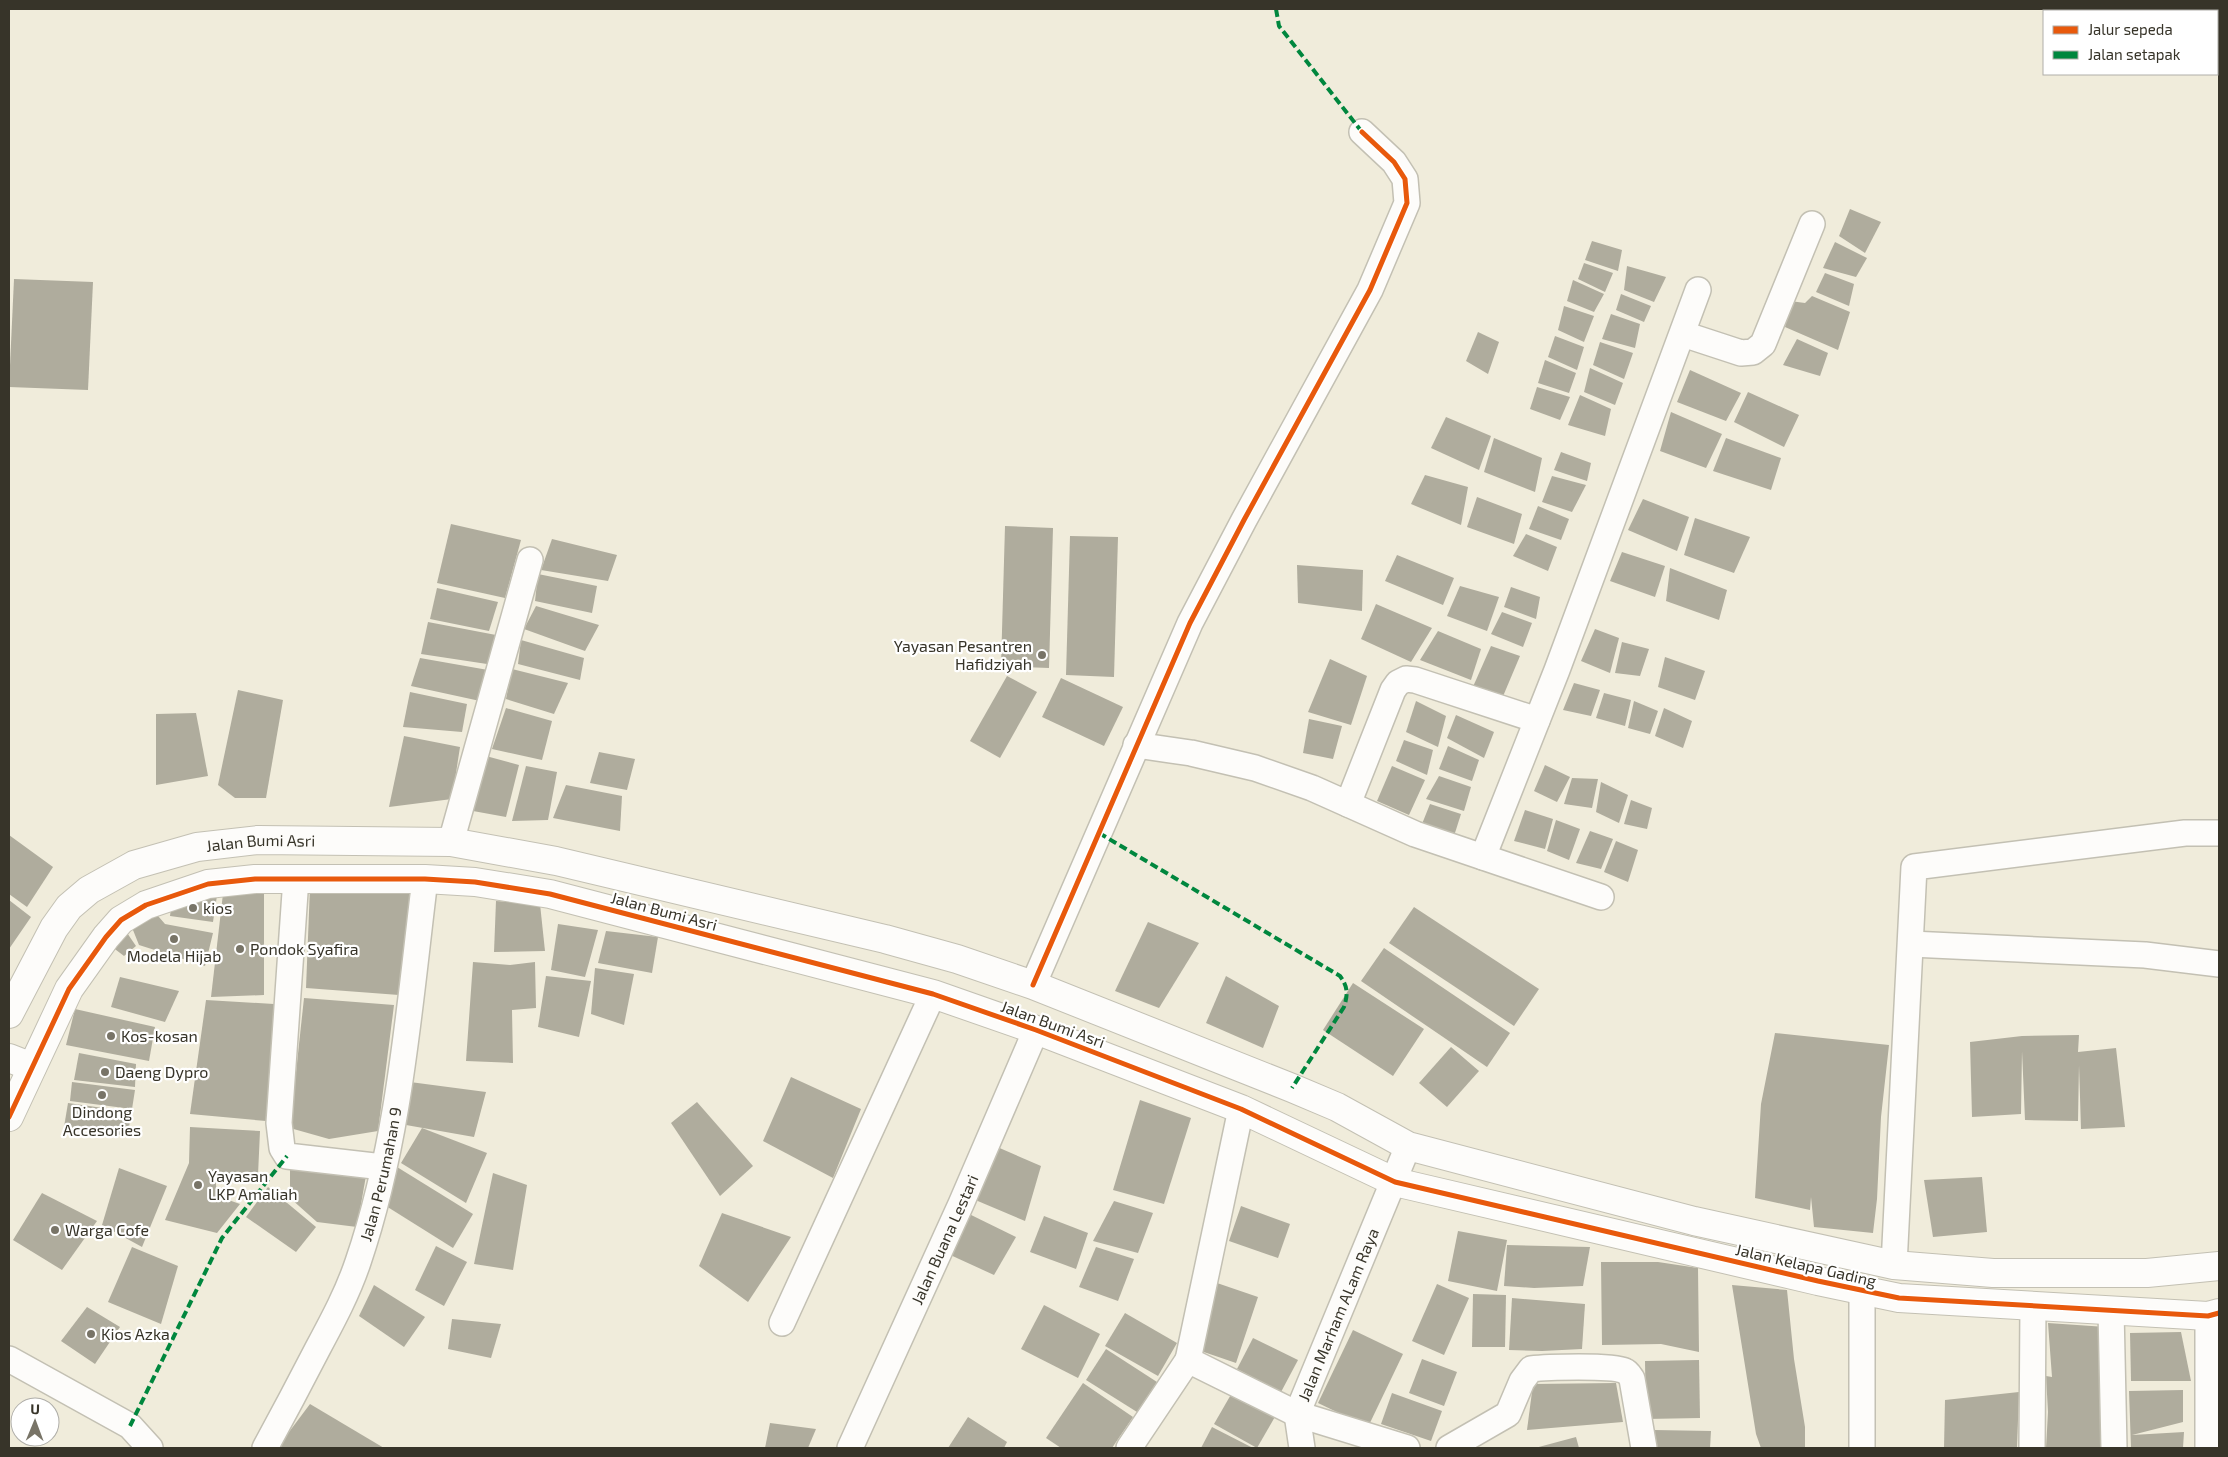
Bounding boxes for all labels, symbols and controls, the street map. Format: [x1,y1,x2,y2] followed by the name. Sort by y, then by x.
[2043,10,2218,75] legend
[2088,20,2173,38] text: Jalur sepeda
[2088,45,2181,63] text: Jalan setapak
[894,636,1032,673] place label: Yayasan Pesantren Hafidziyah
[1036,649,1048,661] marker: Yayasan Pesantren Hafidziyah
[205,830,315,855] street label: Jalan Bumi Asri
[609,887,719,934] street label: Jalan Bumi Asri
[203,898,232,917] place label: kios
[187,902,199,914] marker: kios
[168,933,180,945] marker: Modela Hijab
[250,939,358,958] place label: Pondok Syafira
[234,943,246,955] marker: Pondok Syafira
[127,946,221,966] place label: Modela Hijab
[999,996,1108,1051] street label: Jalan Bumi Asri
[121,1026,198,1045] place label: Kos-kosan
[105,1030,117,1042] marker: Kos-kosan
[115,1062,208,1081] place label: Daeng Dypro
[99,1066,111,1078] marker: Daeng Dypro
[96,1089,108,1101] marker: Dindong Accesories
[63,1102,141,1139] place label: Dindong Accesories
[355,1106,405,1243] street label: Jalan Perumahan 9
[208,1166,298,1203] place label: Yayasan LKP Amaliah
[907,1171,982,1307] street label: Jalan Buana Lestari
[192,1179,204,1191] marker: Yayasan LKP Amaliah
[65,1220,149,1239] place label: Warga Cofe
[49,1224,61,1236] marker: Warga Cofe
[1293,1225,1382,1404] street label: Jalan Marham ALam Raya
[1734,1239,1878,1290] street label: Jalan Kelapa Gading
[101,1324,170,1343] place label: Kios Azka
[85,1328,97,1340] marker: Kios Azka
[10,1397,60,1447] north arrow
[30,1400,40,1417] text: U

